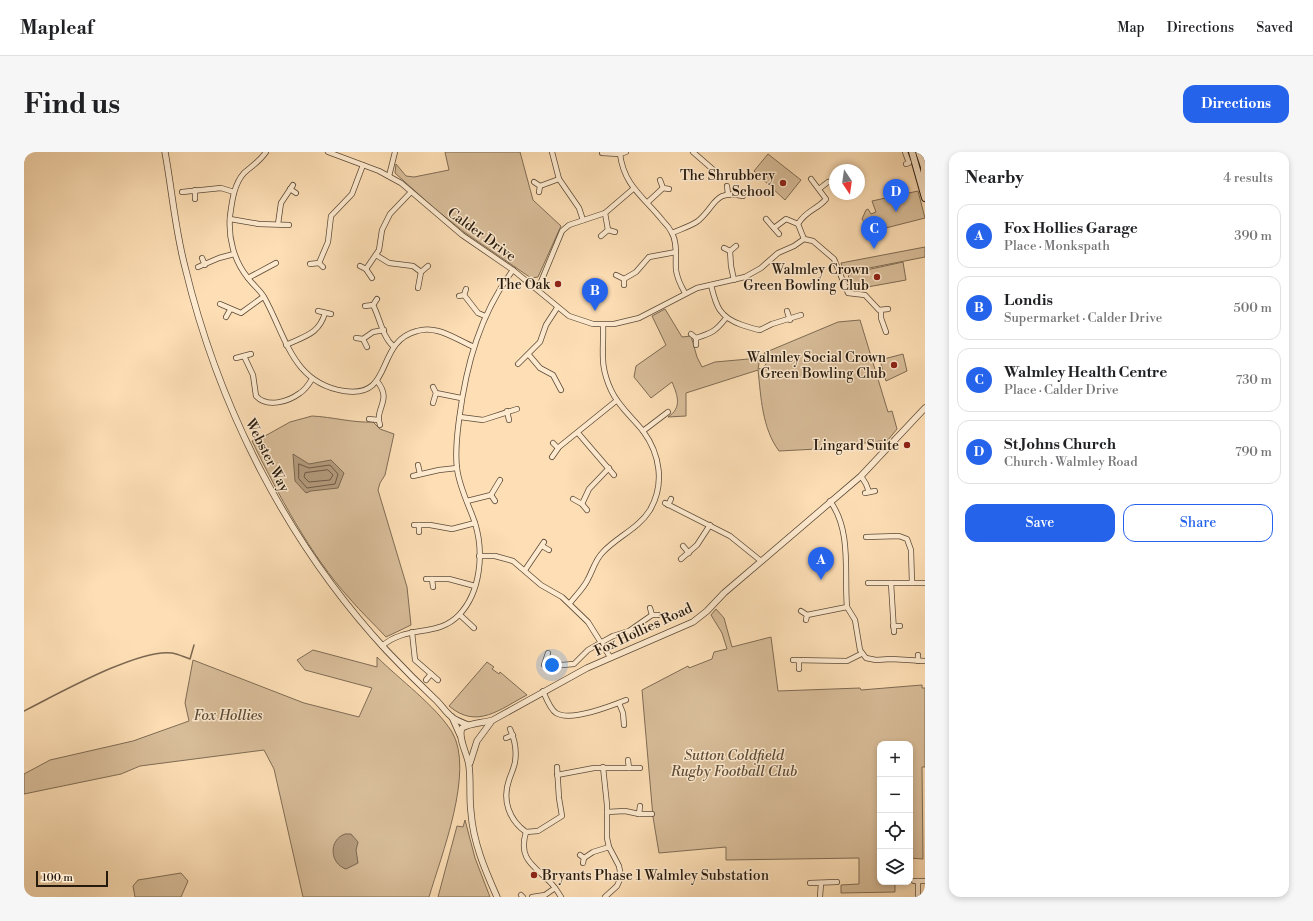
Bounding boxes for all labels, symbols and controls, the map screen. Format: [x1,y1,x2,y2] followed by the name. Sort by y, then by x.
[20,16,93,40] text: Mapleaf
[1117,19,1145,37] text: Map
[1167,19,1234,37] text: Directions
[1256,19,1293,37] text: Saved
[1183,85,1289,123] button: Directions
[24,87,120,122] text: Find us
[829,164,865,200] north arrow
[680,167,775,201] place label: The Shrubbery School
[965,167,1024,189] text: Nearby
[1223,170,1273,186] text: 4 results
[778,178,788,188] marker: The Shrubbery School
[883,179,909,212] pin: D
[444,204,519,266] street label: Calder Drive
[861,216,887,249] pin: C
[1004,219,1138,238] text: Fox Hollies Garage
[974,228,984,244] text: A
[1234,228,1272,244] text: 390 m
[1004,238,1110,254] text: Place · Monkspath
[743,261,870,295] place label: Walmley Crown Green Bowling Club
[872,272,882,282] marker: Walmley Crown Green Bowling Club
[497,276,551,294] place label: The Oak
[582,278,608,311] pin: B
[553,279,563,289] marker: The Oak
[1004,291,1053,310] text: Londis
[974,300,984,316] text: B
[1234,300,1272,316] text: 500 m
[1004,310,1162,326] text: Supermarket · Calder Drive
[746,349,887,383] place label: Walmley Social Crown Green Bowling Club
[889,360,899,370] marker: Walmley Social Crown Green Bowling Club
[1004,363,1167,382] text: Walmley Health Centre
[974,372,984,388] text: C
[1236,372,1272,388] text: 730 m
[1004,382,1119,398] text: Place · Calder Drive
[241,415,293,495] street label: Webster Way
[1004,435,1116,454] text: St Johns Church
[813,437,899,455] place label: Lingard Suite
[902,440,912,450] marker: Lingard Suite
[974,444,984,460] text: D
[1235,444,1272,460] text: 790 m
[1004,454,1138,470] text: Church · Walmley Road
[965,504,1115,542] button: Save
[1123,504,1273,542] button: Share
[808,547,834,580] pin: A
[591,599,695,661] street label: Fox Hollies Road
[542,655,562,675] your location
[193,707,263,725] park label: Fox Hollies
[877,741,913,885] map controls
[877,741,913,777] button: +
[670,747,797,781] park label: Sutton Coldfield Rugby Football Club
[877,777,913,813] button: −
[877,813,913,849] button: locate
[877,849,913,885] button: layers
[541,867,770,885] place label: Bryants Phase 1 Walmley Substation
[36,869,108,888] scale bar
[529,870,539,880] marker: Bryants Phase 1 Walmley Substation
[42,871,73,885] text: 100 m

